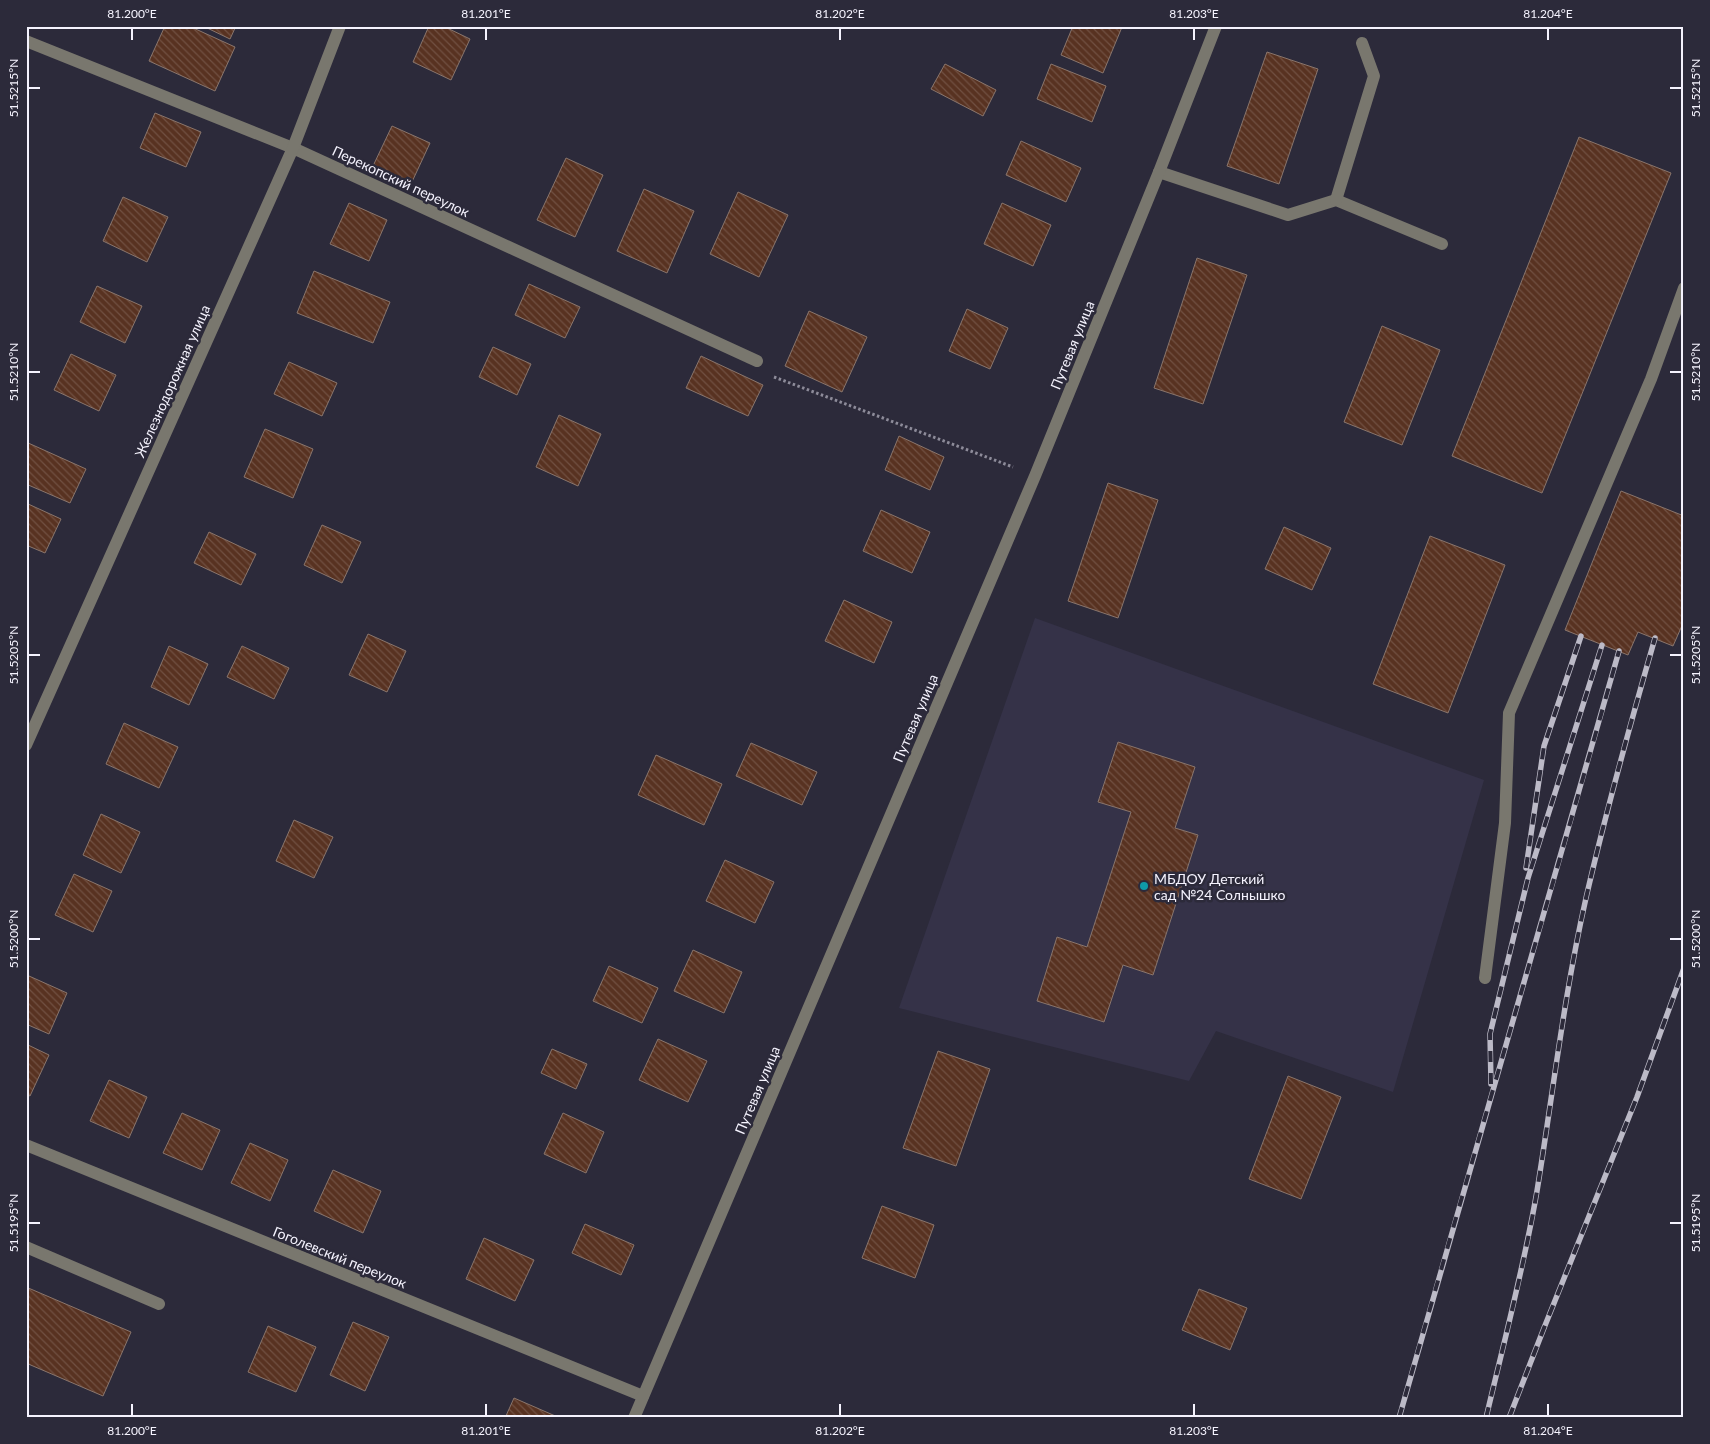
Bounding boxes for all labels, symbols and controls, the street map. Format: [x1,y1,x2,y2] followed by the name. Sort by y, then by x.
[107,6,157,21] text: 81.200°E
[461,6,511,21] text: 81.201°E
[815,6,865,21] text: 81.202°E
[1169,6,1219,21] text: 81.203°E
[1523,6,1573,21] text: 81.204°E
[6,59,21,117] text: 51.5215°N
[1688,59,1703,117] text: 51.5215°N
[330,142,473,221] street label: Перекопский переулок
[1046,298,1098,392] street label: Путевая улица
[131,302,213,460] street label: Железнодорожная улица
[6,343,21,401] text: 51.5210°N
[1688,343,1703,401] text: 51.5210°N
[6,626,21,684] text: 51.5205°N
[1688,626,1703,684] text: 51.5205°N
[889,671,941,765] street label: Путевая улица
[1154,870,1286,903] place label: МБДОУ Детский сад №24 Солнышко
[1138,880,1150,892] marker: МБДОУ Детский сад №24 Солнышко
[6,910,21,968] text: 51.5200°N
[1688,910,1703,968] text: 51.5200°N
[731,1043,783,1137] street label: Путевая улица
[6,1194,21,1252] text: 51.5195°N
[1688,1194,1703,1252] text: 51.5195°N
[271,1222,410,1292] street label: Гоголевский переулок
[107,1423,157,1438] text: 81.200°E
[461,1423,511,1438] text: 81.201°E
[815,1423,865,1438] text: 81.202°E
[1169,1423,1219,1438] text: 81.203°E
[1523,1423,1573,1438] text: 81.204°E

